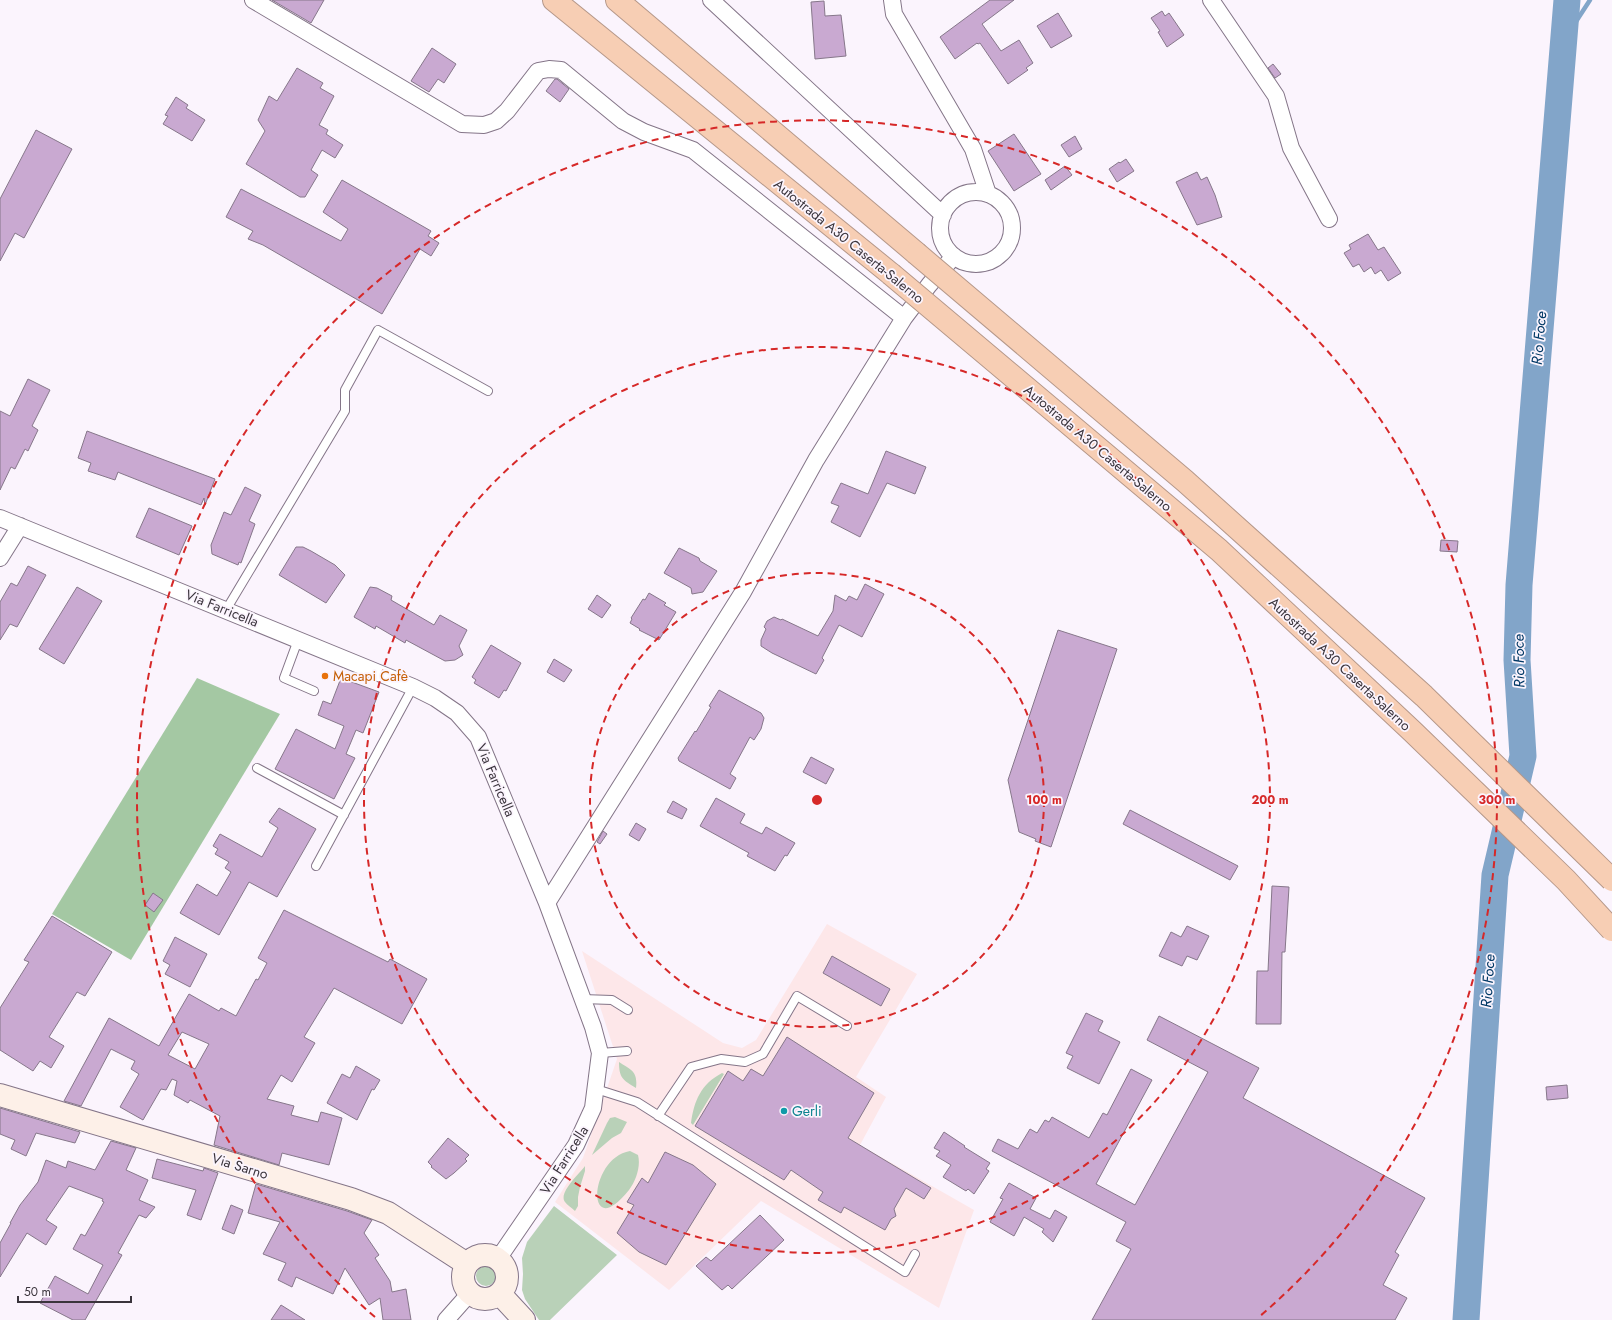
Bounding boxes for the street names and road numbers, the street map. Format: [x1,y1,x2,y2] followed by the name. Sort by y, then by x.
[770,174,929,308] street label: Autostrada A30 Caserta-Salerno
[1020,380,1177,516] street label: Autostrada A30 Caserta-Salerno
[182,584,262,632] street label: Via Farricella
[1264,593,1416,736] street label: Autostrada A30 Caserta-Salerno
[472,740,520,820] street label: Via Farricella
[535,1122,593,1198] street label: Via Farricella
[209,1148,271,1184] street label: Via Sarno

